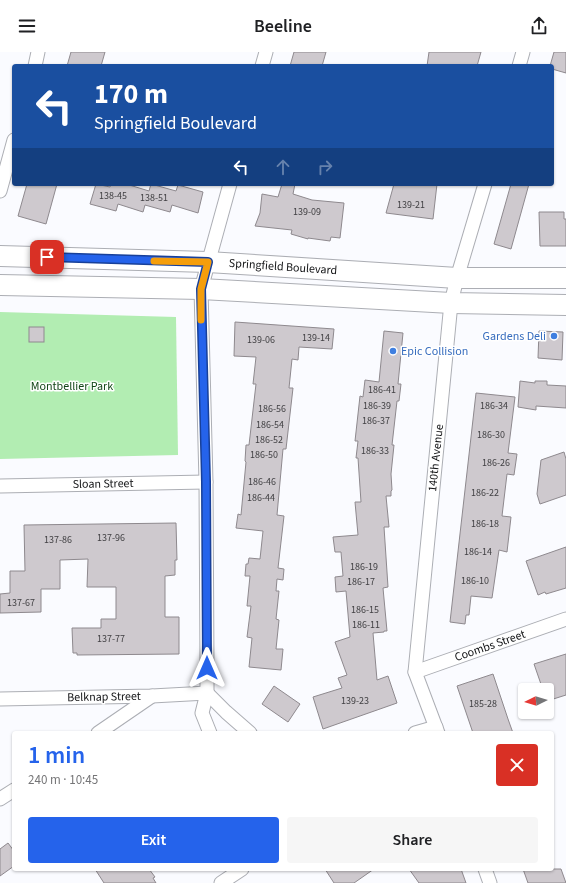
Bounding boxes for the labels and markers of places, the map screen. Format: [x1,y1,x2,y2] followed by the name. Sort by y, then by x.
[30,240,64,274] pin
[483,328,546,345] place label: Gardens Deli
[549,331,559,341] marker: Gardens Deli
[401,343,468,360] place label: Epic Collision
[388,346,398,356] marker: Epic Collision

